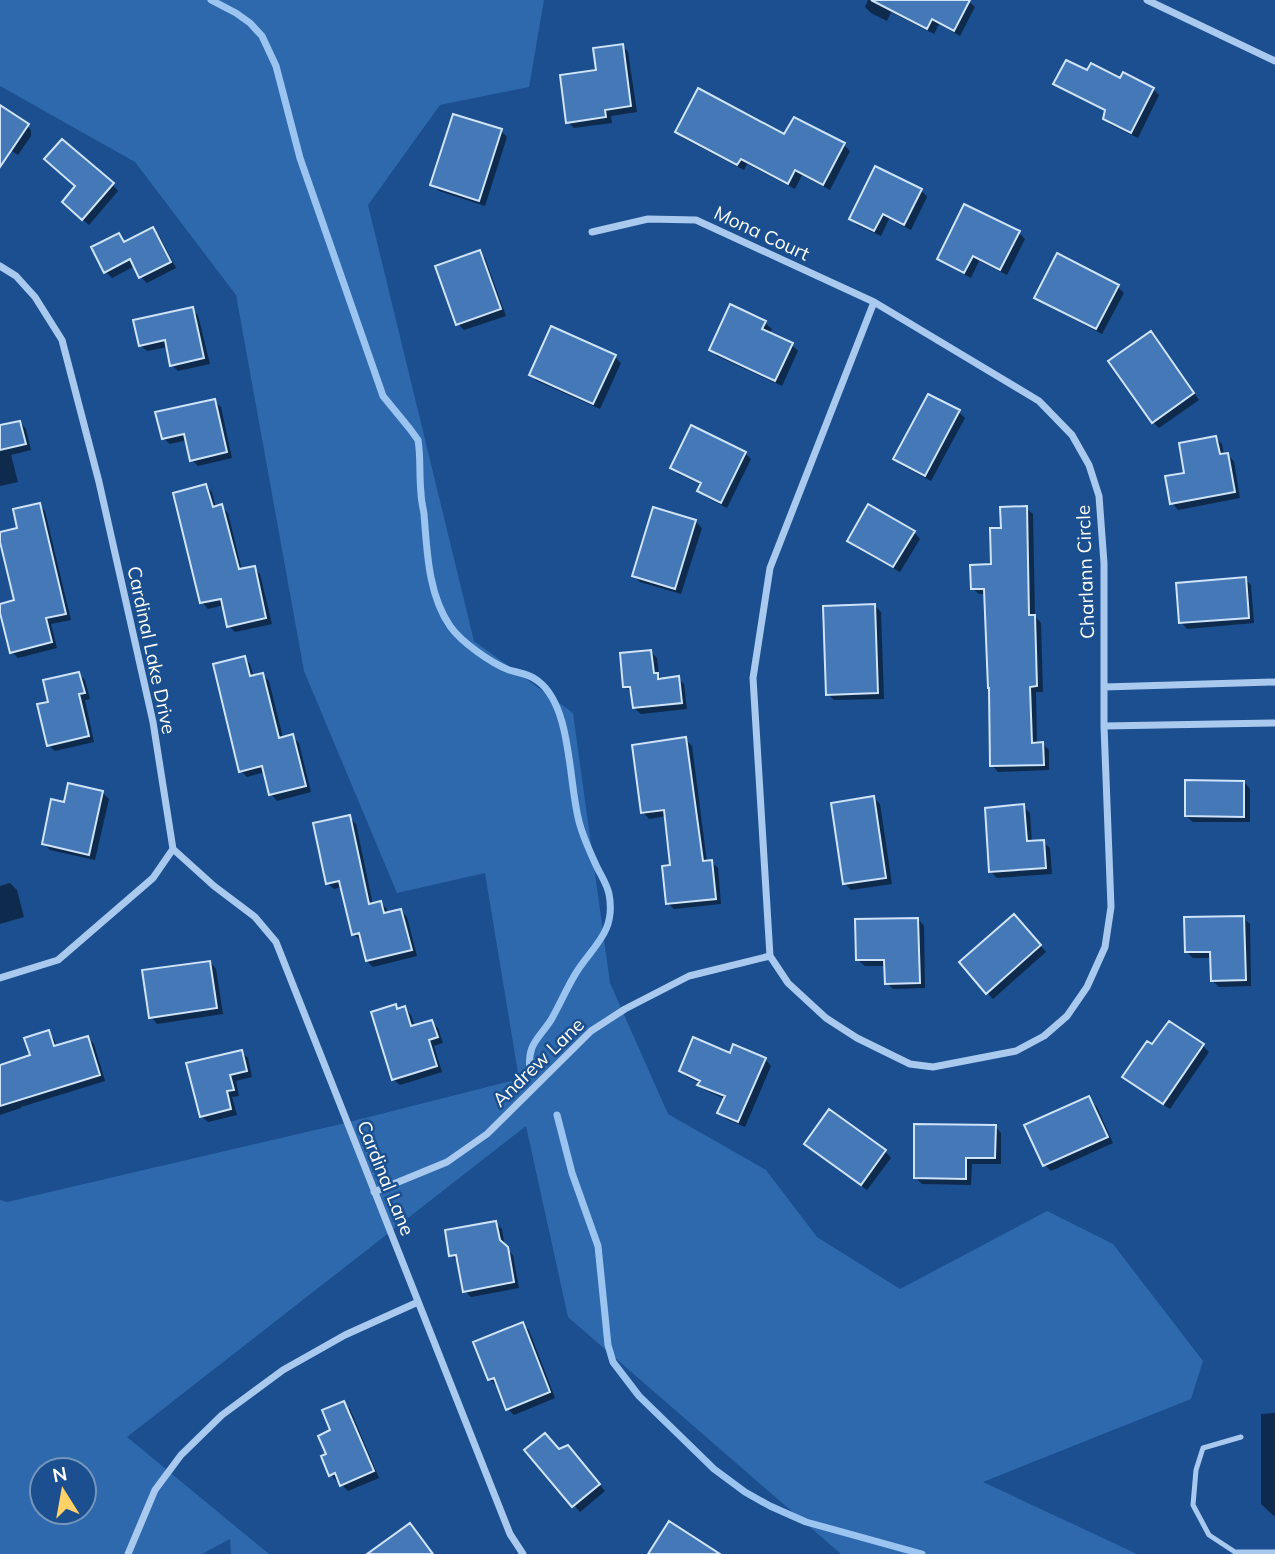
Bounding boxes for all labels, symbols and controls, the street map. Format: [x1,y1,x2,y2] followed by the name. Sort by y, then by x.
[710,200,814,266] street label: Mona Court
[1071,505,1099,639] street label: Charlann Circle
[122,564,182,736] street label: Cardinal Lake Drive
[487,1012,589,1112] street label: Andrew Lane
[352,1117,420,1239] street label: Cardinal Lane
[28,1456,98,1526] north arrow
[50,1461,69,1487] text: N

